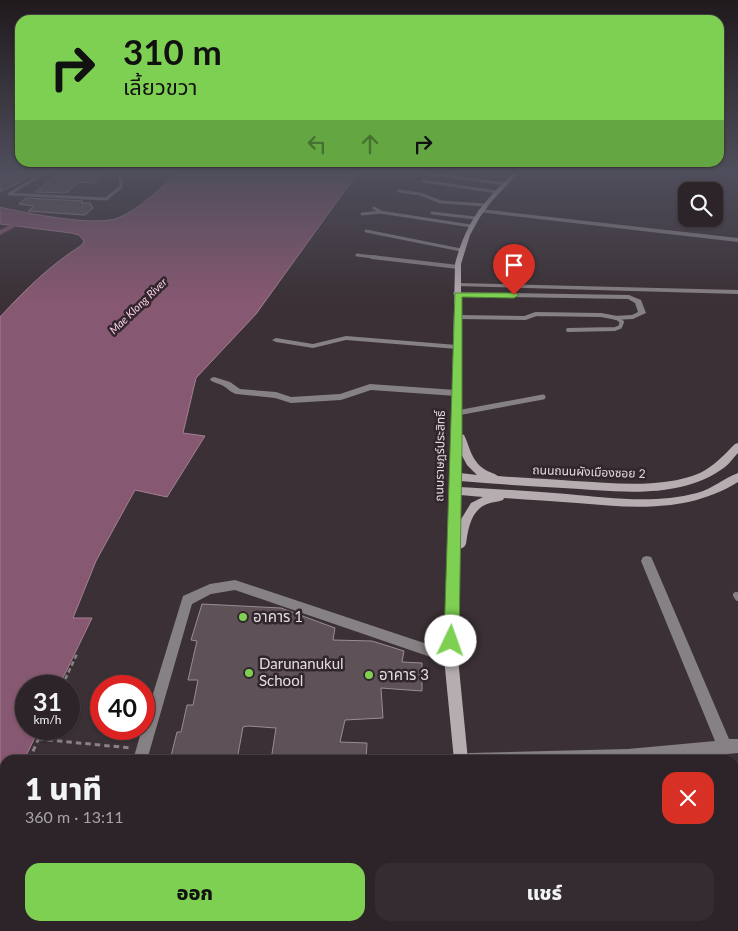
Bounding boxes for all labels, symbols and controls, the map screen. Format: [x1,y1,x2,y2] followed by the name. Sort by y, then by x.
[123,30,222,72] text: 310 m
[40,35,105,100] icon: right
[123,73,198,100] text: เลี้ยวขวา
[303,130,331,158] icon: left
[356,130,384,158] icon: ahead
[409,130,437,158] icon: right
[678,182,723,227] map controls
[678,182,723,227] button: search
[493,244,535,295] pin
[500,251,528,279] icon: arrive
[106,275,169,336] water label: Mae Klong River
[431,410,448,502] street label: ถนนราษฎร์ประสิทธิ์
[532,462,646,481] street label: ถนนถนนผังเมืองซอย 2
[253,607,303,625] place label: อาคาร 1
[237,611,249,623] marker: อาคาร 1
[424,614,476,666] position arrow
[259,654,344,689] place label: Darunanukul School
[379,665,429,683] place label: อาคาร 3
[243,667,255,679] marker: Darunanukul School
[363,669,375,681] marker: อาคาร 3
[90,675,155,740] speed limit sign: 40
[33,686,62,716] text: 31
[33,712,62,727] text: km/h
[25,770,102,806] text: 1 นาที
[662,772,714,824] button: close
[25,807,124,826] text: 360 m · 13:11
[25,863,365,921] button: ออก
[375,863,714,921] button: แชร์

